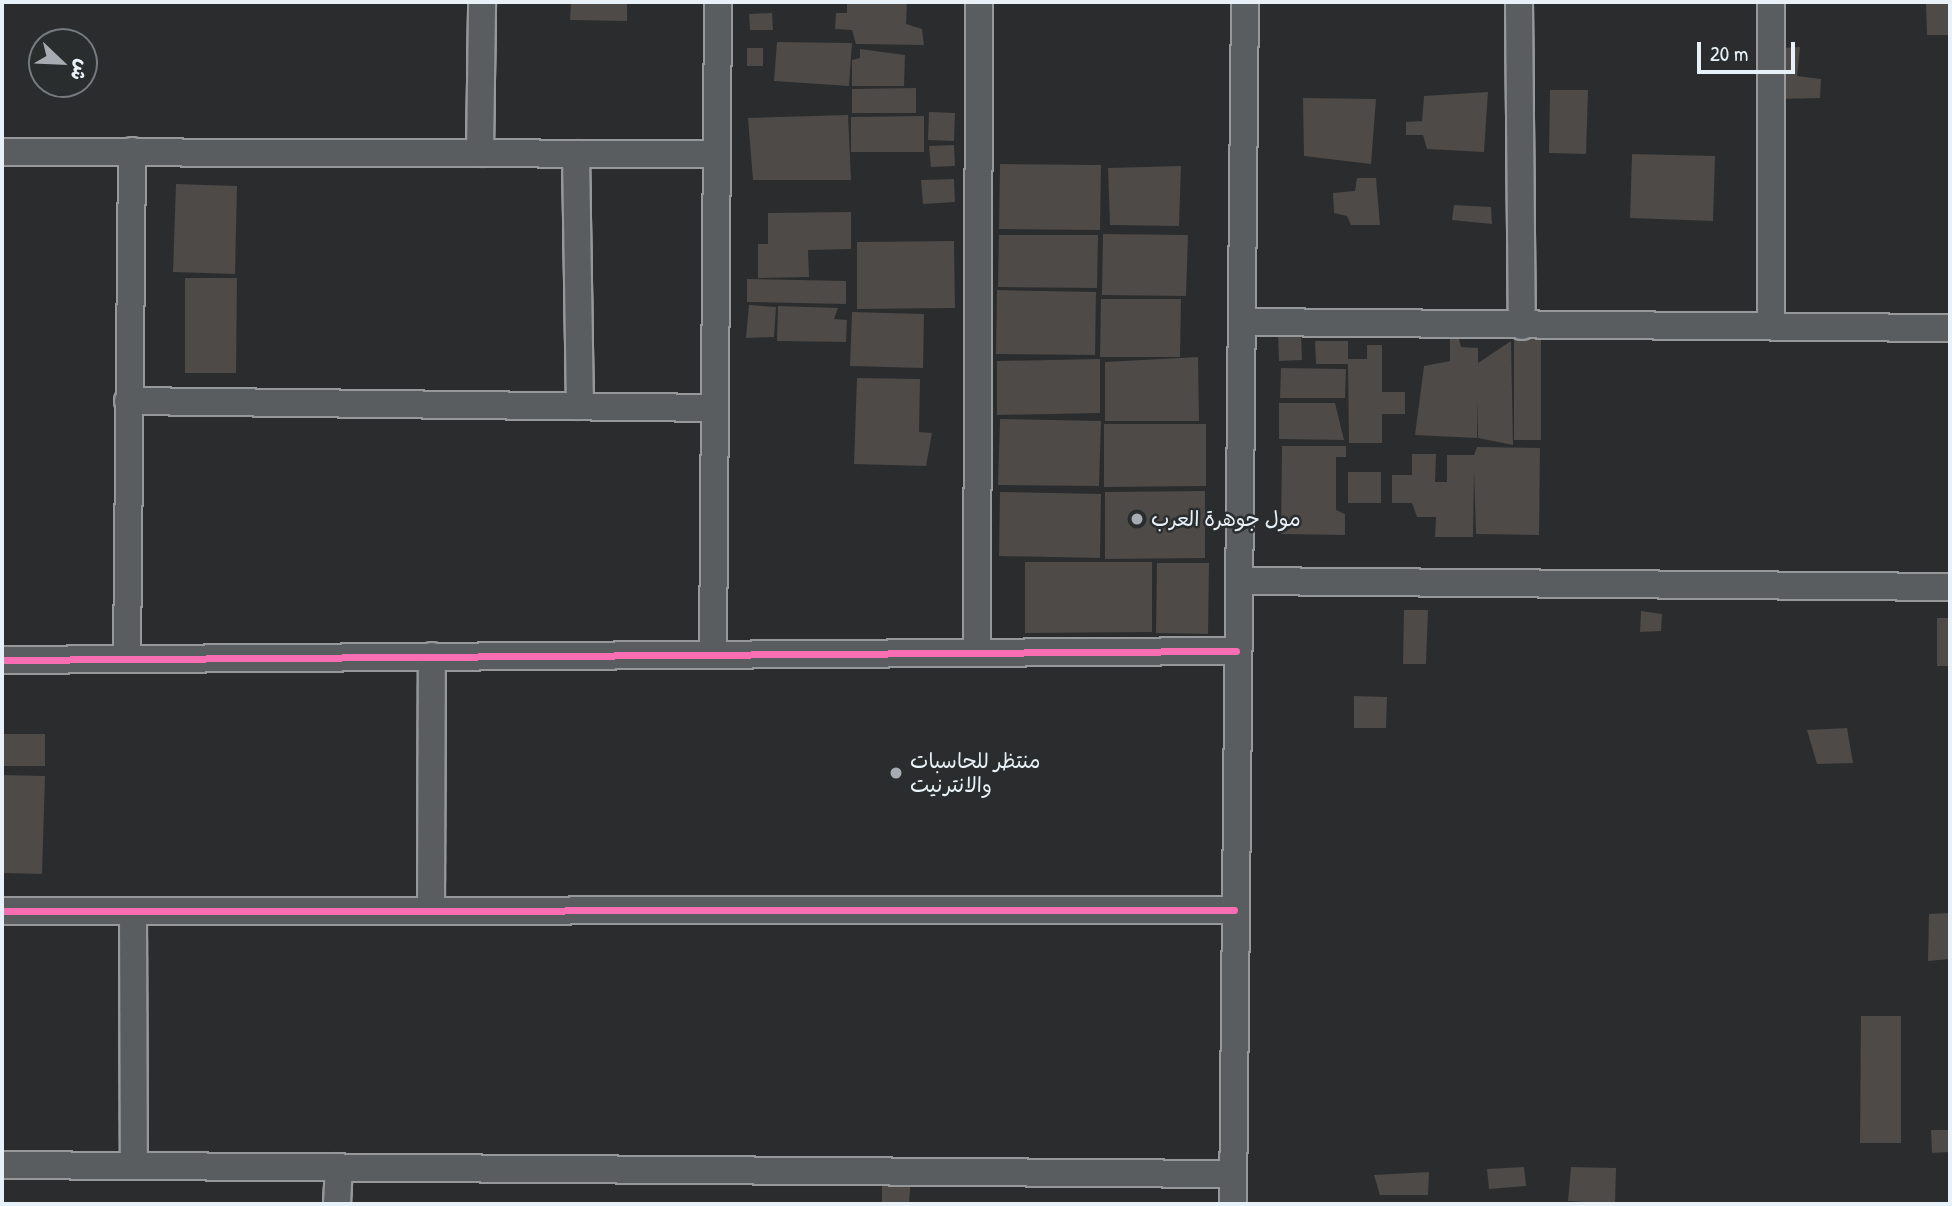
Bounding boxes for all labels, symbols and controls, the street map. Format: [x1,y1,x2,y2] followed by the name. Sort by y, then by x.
[28,28,98,98] north arrow
[1700,28,1798,72] scale bar
[1710,39,1748,68] text: 20 m
[64,56,97,85] text: ش
[1151,506,1301,532] place label: مول جوهرة العرب
[1129,511,1145,527] marker: مول جوهرة العرب
[910,748,1041,798] place label: منتظر للحاسبات والانترنيت
[888,765,904,781] marker: منتظر للحاسبات والانترنيت

